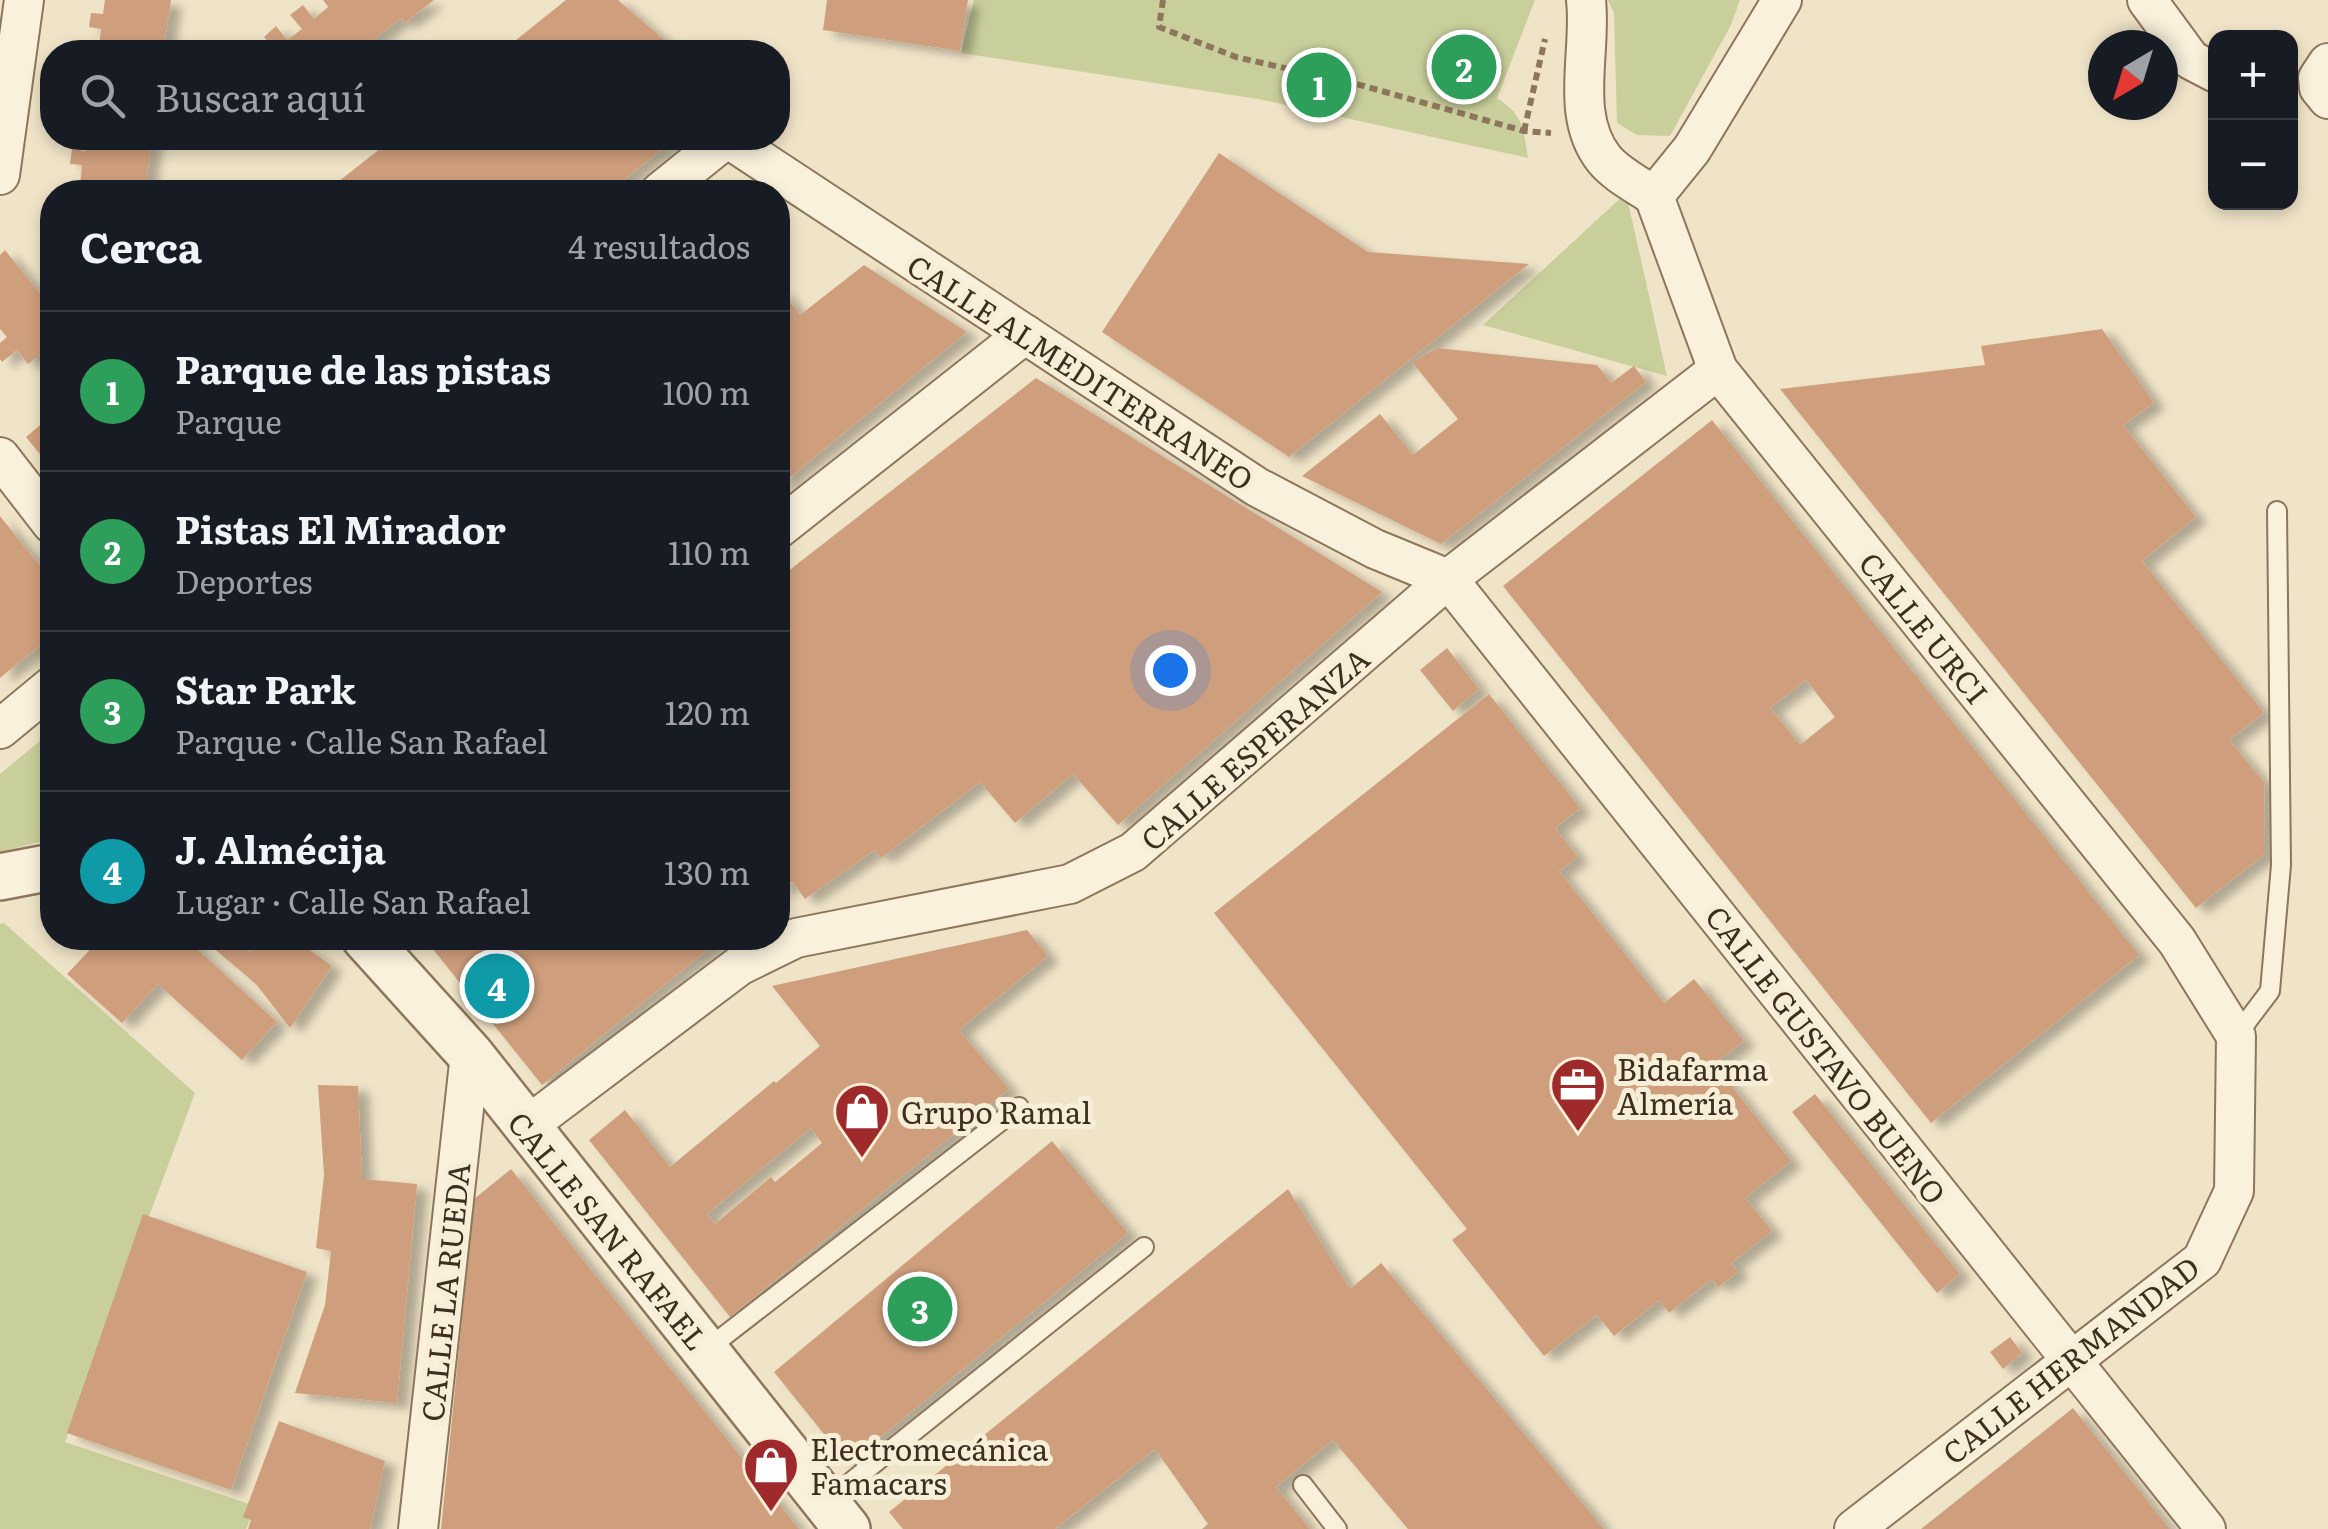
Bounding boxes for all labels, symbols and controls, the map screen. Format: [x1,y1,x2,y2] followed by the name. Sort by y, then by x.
[1432,30,1496,104] pin: 2
[2088,30,2178,120] north arrow
[2208,30,2298,210] map controls
[2208,30,2298,120] button: +
[40,40,790,150] search box
[1286,48,1352,122] pin: 1
[155,67,365,124] text: Buscar aquí
[75,68,130,123] icon: search
[2208,120,2298,210] button: −
[80,214,202,276] text: Cerca
[568,221,750,269] text: 4 resultados
[899,242,1263,500] street label: CALLE ALMEDITERRANEO
[175,339,551,396] text: Parque de las pistas
[106,367,119,415] text: 1
[663,367,750,415] text: 100 m
[175,396,282,444] text: Parque
[175,499,506,556] text: Pistas El Mirador
[104,527,121,575] text: 2
[668,527,750,575] text: 110 m
[1850,542,2000,712] street label: CALLE URCI
[175,556,312,604] text: Deportes
[1130,636,1378,860] street label: CALLE ESPERANZA
[1145,645,1196,696] your location
[175,659,356,716] text: Star Park
[104,687,121,735] text: 3
[665,687,750,735] text: 120 m
[175,716,548,764] text: Parque · Calle San Rafael
[175,819,386,876] text: J. Almécija
[103,847,122,895] text: 4
[664,847,750,895] text: 130 m
[175,876,531,924] text: Lugar · Calle San Rafael
[1696,895,1958,1213] street label: CALLE GUSTAVO BUENO
[464,948,530,1024] pin: 4
[1617,1046,1769,1124] place label: Bidafarma Almería
[1548,1055,1608,1134] office icon: Bidafarma Almería
[832,1081,892,1160] shop icon: Grupo Ramal
[901,1089,1091,1133] place label: Grupo Ramal
[499,1101,719,1359] street label: CALLE SAN RAFAEL
[409,1161,479,1423] street label: CALLE LA RUEDA
[1932,1245,2208,1473] street label: CALLE HERMANDAD
[888,1272,952,1346] pin: 3
[810,1426,1049,1504] place label: Electromecánica Famacars
[741,1435,801,1514] shop icon: Electromecánica Famacars

